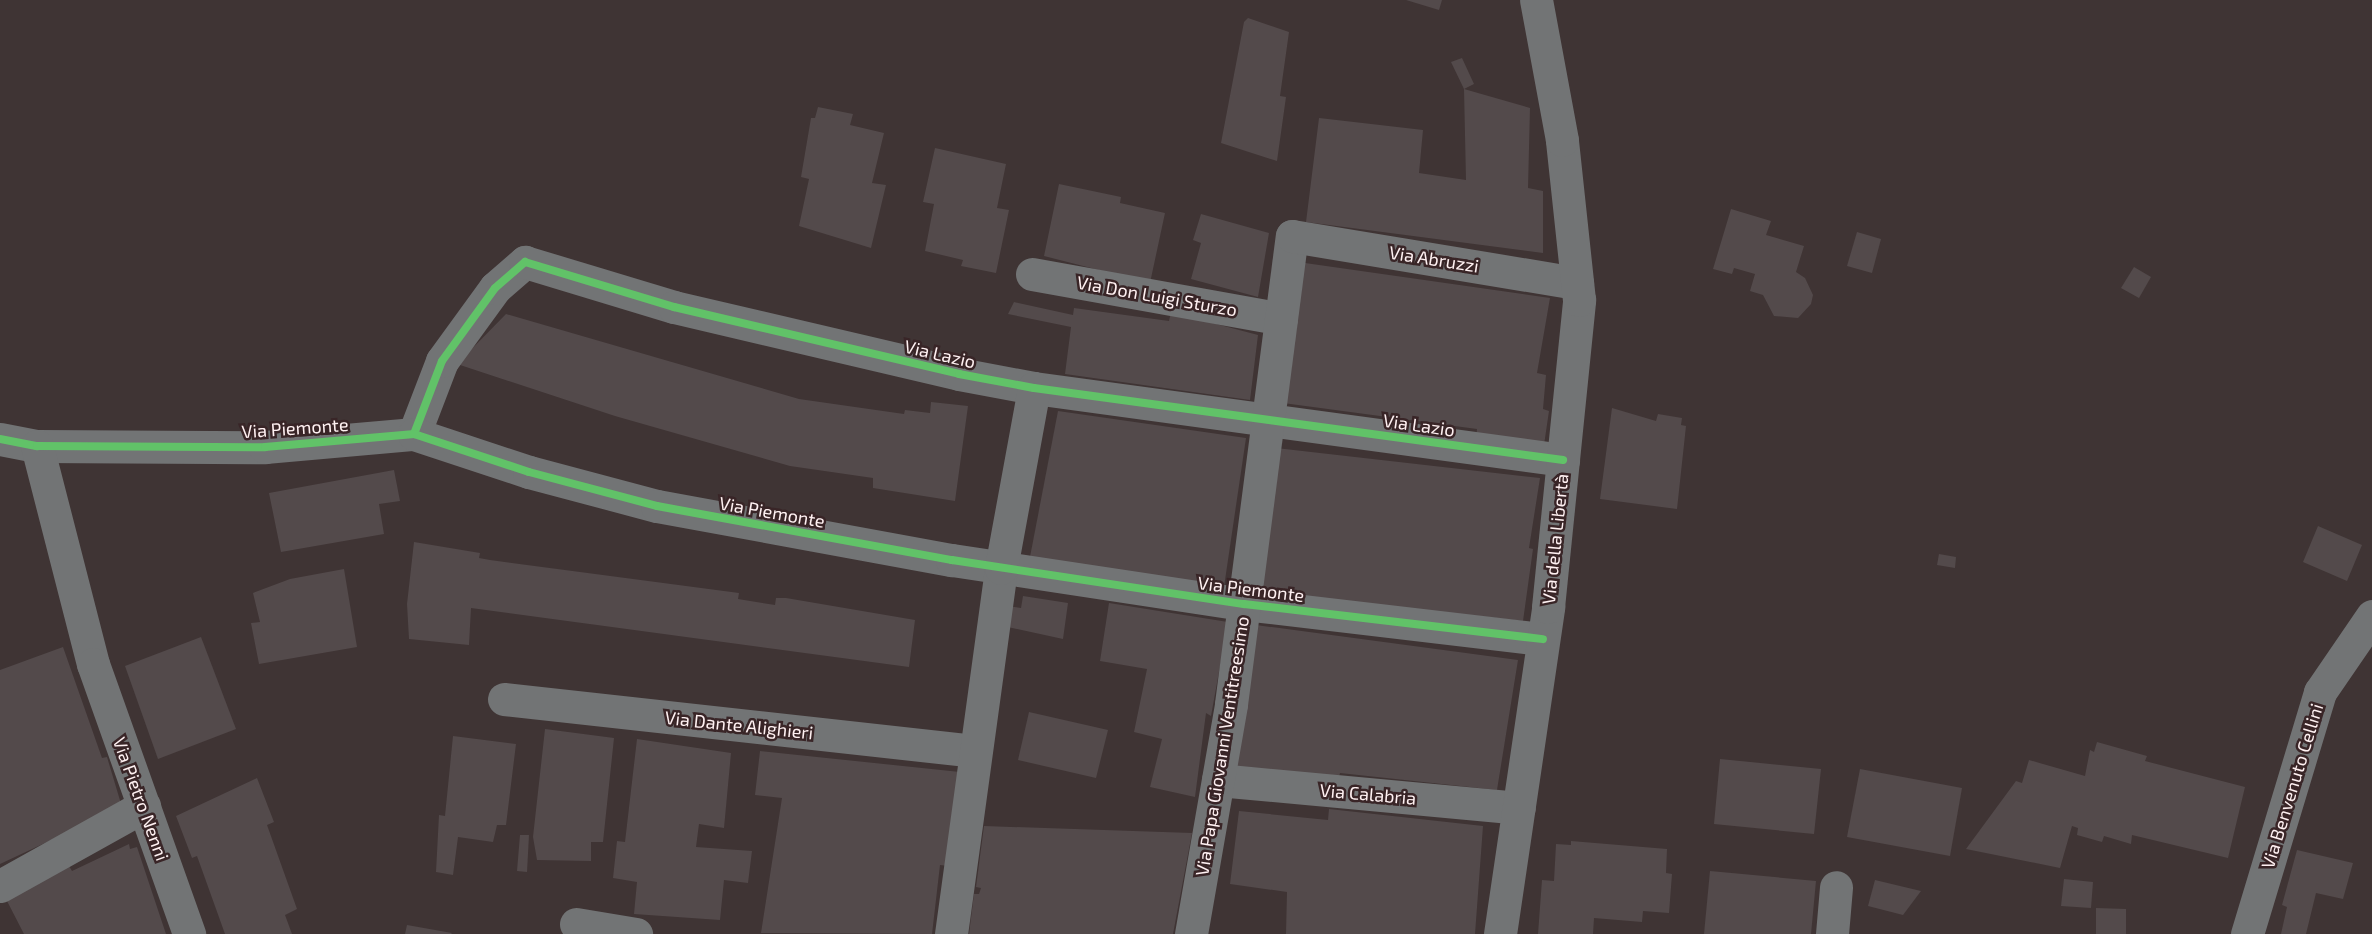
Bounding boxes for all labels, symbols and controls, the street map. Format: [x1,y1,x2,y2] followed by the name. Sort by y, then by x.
[1387,241,1481,277] street label: Via Abruzzi
[1075,271,1239,321] street label: Via Don Luigi Sturzo
[902,335,978,373] street label: Via Lazio
[1382,409,1456,441] street label: Via Lazio
[241,413,349,443] street label: Via Piemonte
[1537,472,1573,606] street label: Via della Libertà
[717,492,827,532] street label: Via Piemonte
[1197,572,1305,606] street label: Via Piemonte
[1191,614,1253,878] street label: Via Papa Giovanni Ventitreesimo
[2257,701,2327,871] street label: Via Benvenuto Cellini
[664,706,814,744] street label: Via Dante Alighieri
[109,734,173,864] street label: Via Pietro Nenni
[1319,779,1417,809] street label: Via Calabria

